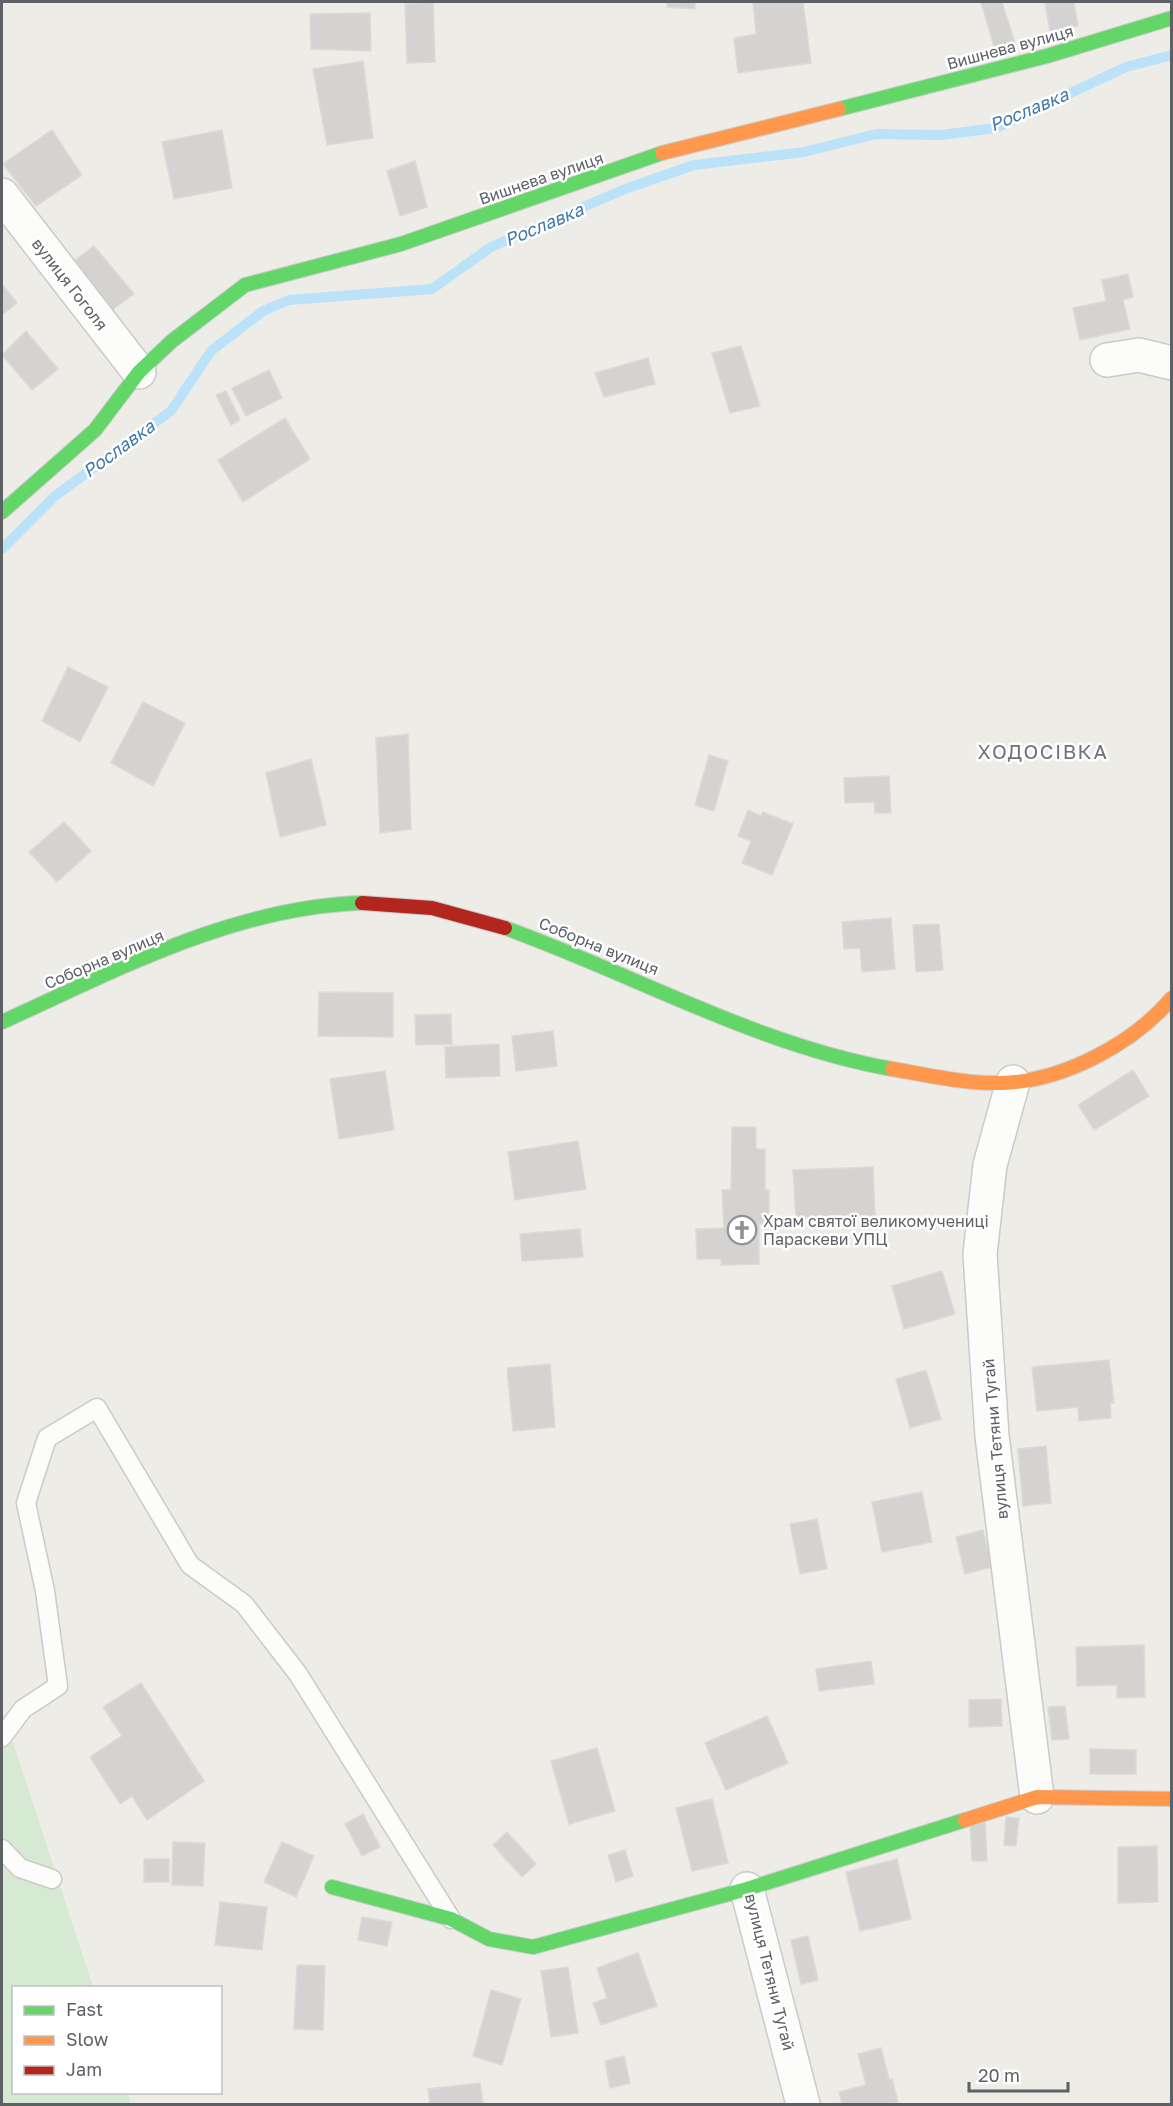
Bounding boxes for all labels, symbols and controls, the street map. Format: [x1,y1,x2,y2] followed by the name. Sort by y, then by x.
[945,20,1075,74] street label: Вишнева вулиця
[986,82,1072,136] water label: Рославка
[476,147,606,209] street label: Вишнева вулиця
[501,197,587,251] water label: Рославка
[28,234,112,334] street label: вулиця Гоголя
[78,414,159,482] water label: Рославка
[978,739,1108,763] district label: ХОДОСІВКА
[536,913,662,979] street label: Соборна вулиця
[41,925,167,993] street label: Соборна вулиця
[763,1211,989,1249] place label: Храм святої великомучениці Параскеви УПЦ
[726,1214,758,1246] church icon: Храм святої великомучениці Параскеви УПЦ
[978,1358,1012,1520] street label: вулиця Тетяни Тугай
[741,1891,799,2053] street label: вулиця Тетяни Тугай
[12,1986,222,2094] legend
[66,1998,103,2020] text: Fast
[66,2028,109,2050] text: Slow
[969,2055,1068,2093] scale bar
[66,2058,102,2080] text: Jam
[978,2064,1020,2086] text: 20 m

